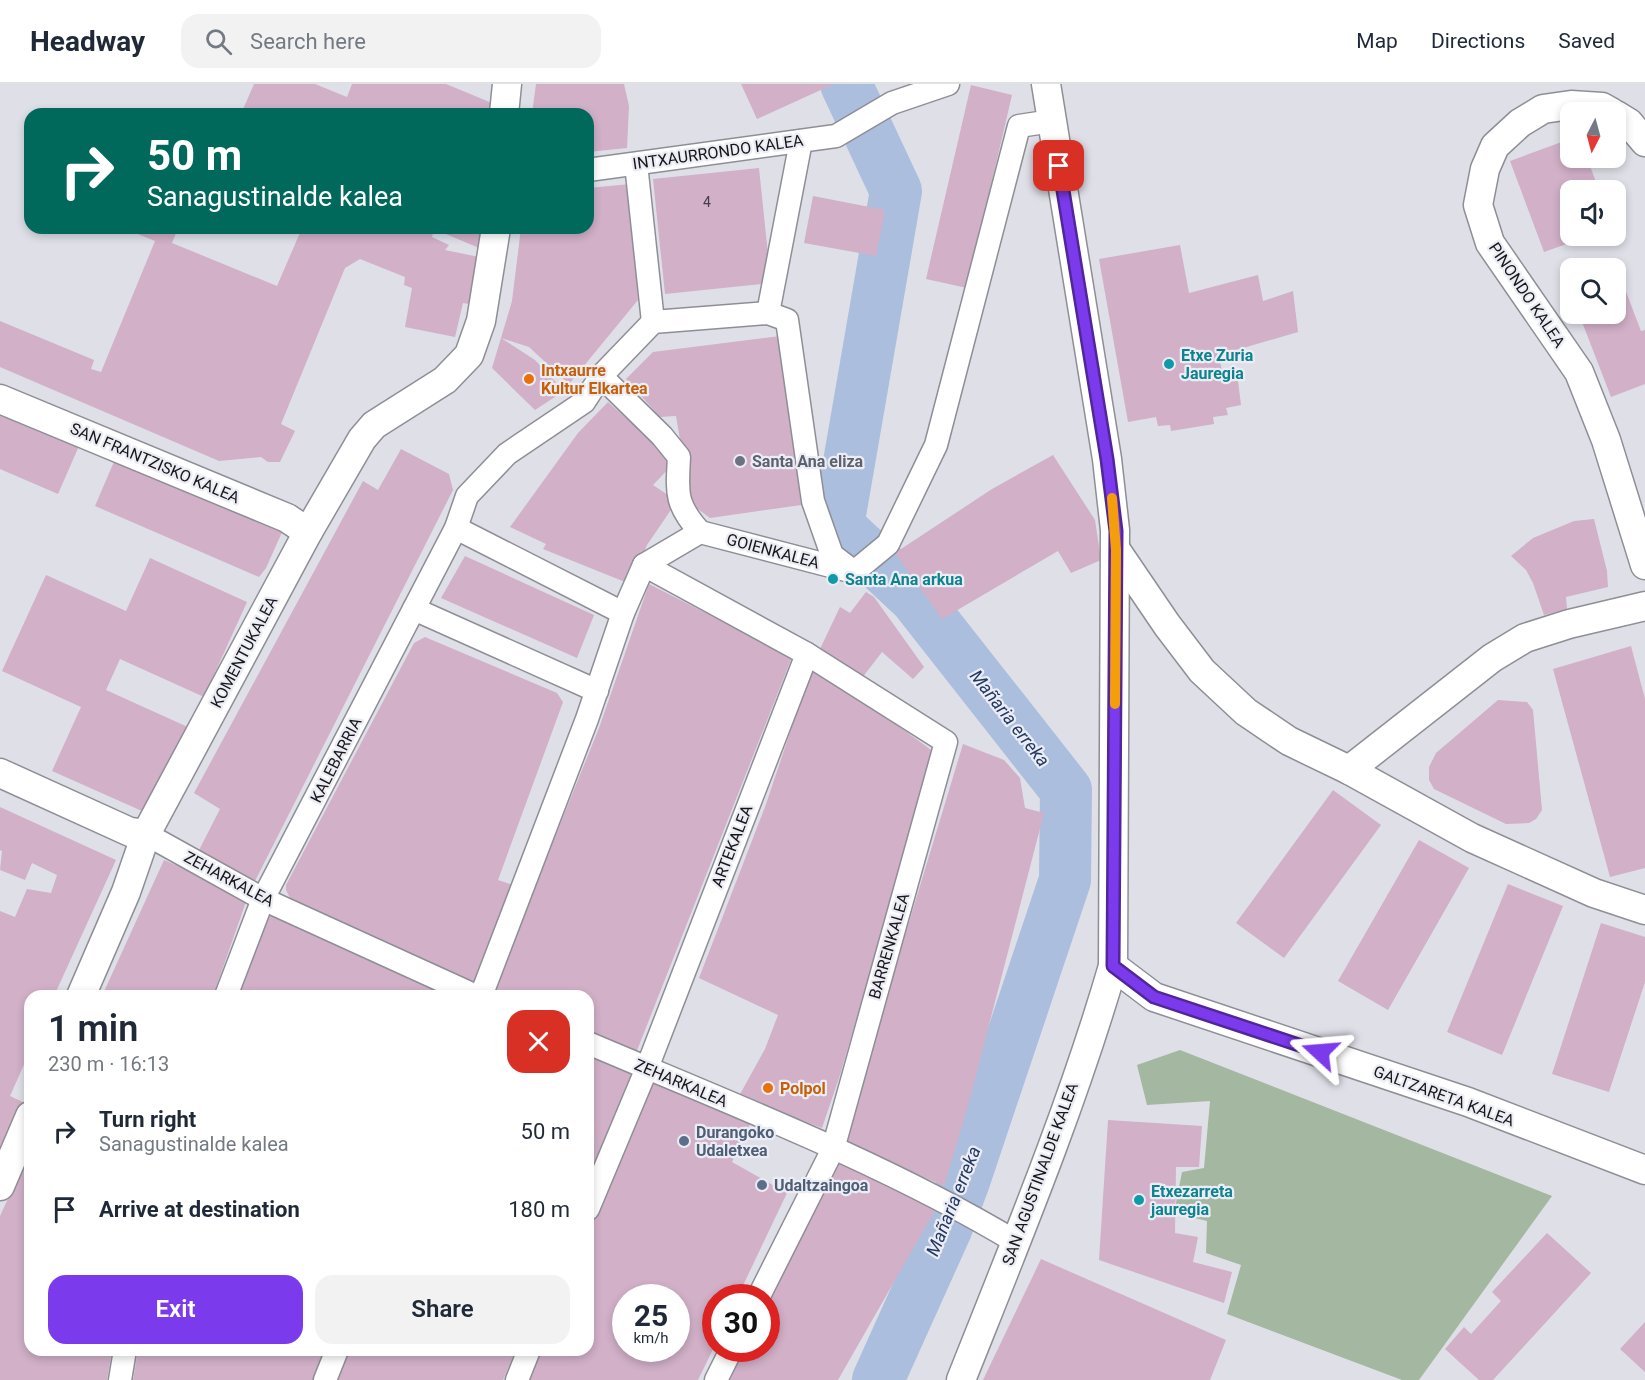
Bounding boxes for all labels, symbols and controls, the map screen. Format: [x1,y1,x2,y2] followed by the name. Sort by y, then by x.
[181,14,601,68] search box
[30,25,145,58] text: Headway
[202,25,235,58] icon: search
[250,29,366,54] text: Search here
[1356,29,1398,53] text: Map
[1431,29,1525,53] text: Directions
[1558,29,1615,53] text: Saved
[1560,102,1626,168] north arrow
[1560,102,1626,324] map controls
[147,131,242,180] text: 50 m
[631,131,805,173] street label: INTXAURRONDO KALEA
[48,132,126,210] icon: right
[1033,140,1084,191] pin
[1042,149,1075,182] icon: arrive
[1560,180,1626,246] button: sound
[147,181,403,213] text: Sanagustinalde kalea
[703,194,711,210] house number: 4
[1485,239,1569,352] street label: PINONDO KALEA
[1560,258,1626,324] button: search
[1181,346,1254,383] place label: Etxe Zuria Jauregia
[1162,357,1176,371] marker: Etxe Zuria Jauregia
[541,361,648,398] place label: Intxaurre Kultur Elkartea
[522,372,536,386] marker: Intxaurre Kultur Elkartea
[68,419,243,508] street label: SAN FRANTZISKO KALEA
[752,452,864,471] place label: Santa Ana eliza
[733,454,747,468] marker: Santa Ana eliza
[724,529,822,573] street label: GOIENKALEA
[845,570,963,589] place label: Santa Ana arkua
[826,572,840,586] marker: Santa Ana arkua
[207,592,282,711] street label: KOMENTUKALEA
[966,666,1054,770] water label: Mañaria erreka
[306,714,366,806] street label: KALEBARRIA
[708,801,757,890] street label: ARTEKALEA
[181,847,278,911] street label: ZEHARKALEA
[865,890,913,1001] street label: BARRENKALEA
[48,1008,138,1050] text: 1 min
[507,1010,570,1073] button: close
[1288,1020,1352,1084] position arrow
[48,1052,169,1076] text: 230 m · 16:13
[632,1055,731,1111] street label: ZEHARKALEA
[1371,1062,1518,1131] street label: GALTZARETA KALEA
[780,1079,826,1098] place label: Polpol
[998,1079,1082,1268] street label: SAN AGUSTINALDE KALEA
[761,1081,775,1095] marker: Polpol
[99,1107,196,1132] text: Turn right
[48,1115,81,1148] icon: right
[521,1119,570,1144] text: 50 m
[696,1123,774,1160] place label: Durangoko Udaletxea
[99,1132,289,1156] text: Sanagustinalde kalea
[677,1134,691,1148] marker: Durangoko Udaletxea
[921,1143,985,1259] water label: Mañaria erreka
[774,1176,869,1195] place label: Udaltzaingoa
[755,1178,769,1192] marker: Udaltzaingoa
[1150,1182,1233,1219] place label: Etxezarreta jauregia
[48,1193,81,1226] icon: arrive
[1132,1193,1146,1207] marker: Etxezarreta jauregia
[99,1197,300,1222] text: Arrive at destination
[508,1197,570,1222] text: 180 m
[48,1275,303,1344] button: Exit
[315,1275,570,1344] button: Share
[702,1284,780,1362] speed limit sign: 30
[634,1298,668,1333] text: 25
[633,1329,669,1347] text: km/h

